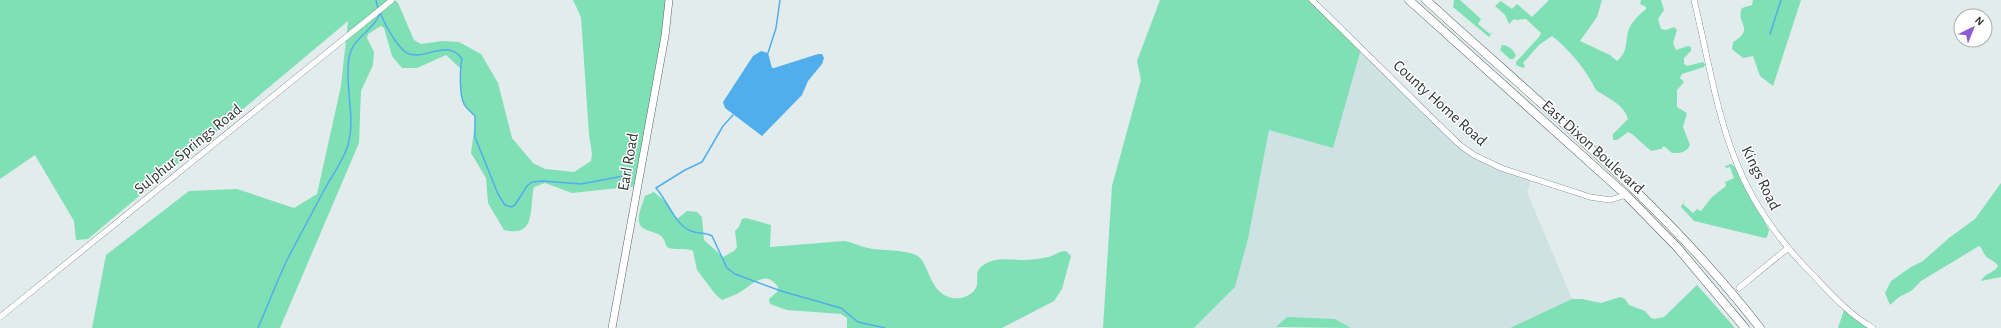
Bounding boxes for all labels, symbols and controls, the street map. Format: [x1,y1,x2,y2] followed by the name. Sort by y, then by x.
[1953,8,1993,48] north arrow
[1973,14,1986,28] text: N
[1390,57,1490,150] street label: County Home Road
[1539,97,1647,197] street label: East Dixon Boulevard
[131,101,245,197] street label: Sulphur Springs Road
[615,132,641,192] street label: Earl Road
[1739,143,1783,213] street label: Kings Road

